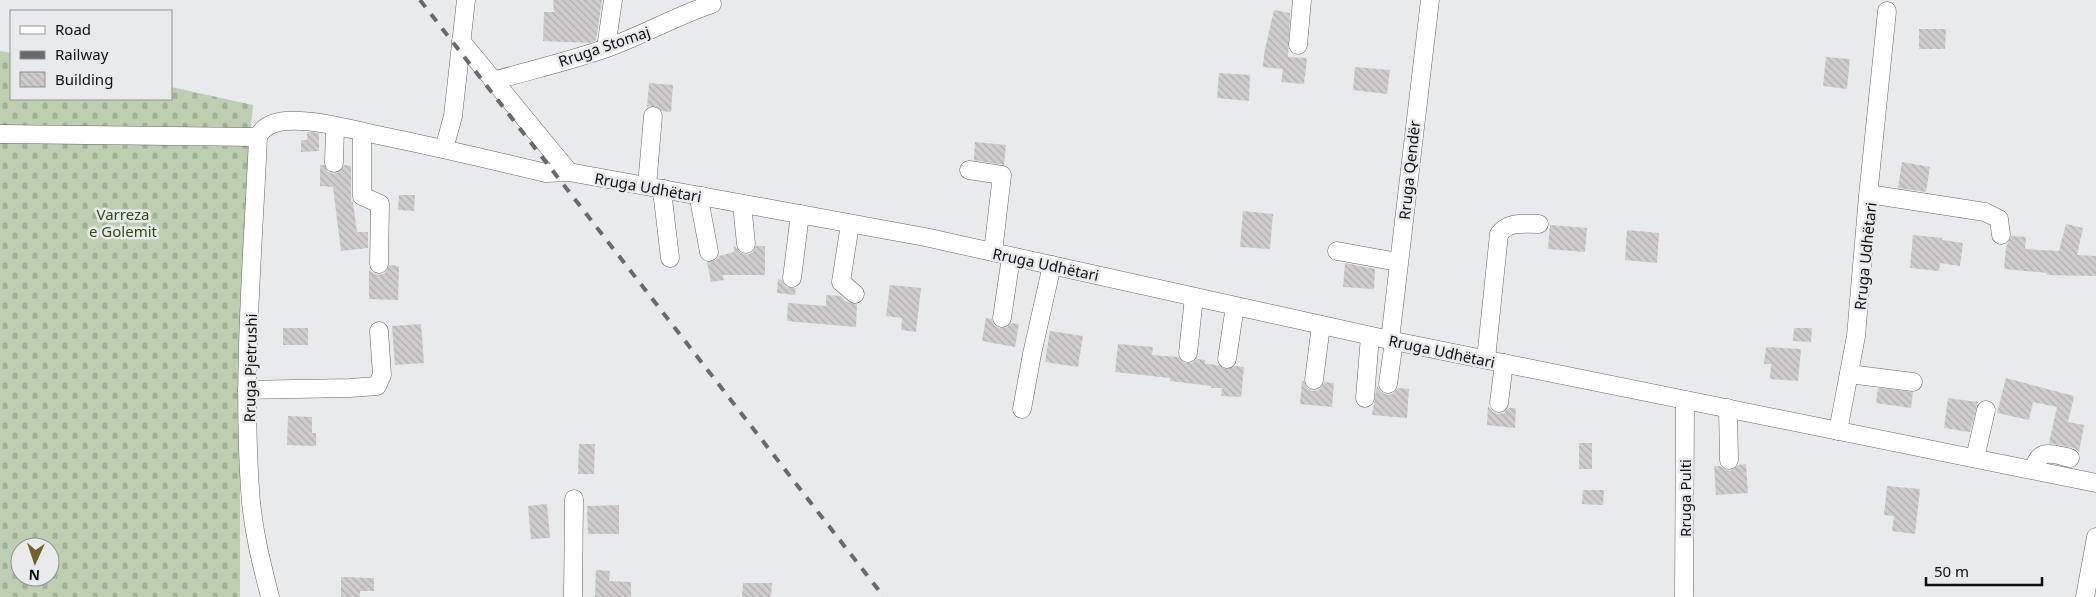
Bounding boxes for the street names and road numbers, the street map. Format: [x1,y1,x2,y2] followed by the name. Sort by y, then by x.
[556,21,652,71] street label: Rruga Stomaj
[1394,119,1424,221] street label: Rruga Qendër
[593,168,703,206] street label: Rruga Udhëtari
[1849,201,1881,311] street label: Rruga Udhëtari
[991,243,1101,285] street label: Rruga Udhëtari
[239,313,261,423] street label: Rruga Pjetrushi
[1387,330,1497,372] street label: Rruga Udhëtari
[1675,459,1695,537] street label: Rruga Pulti

